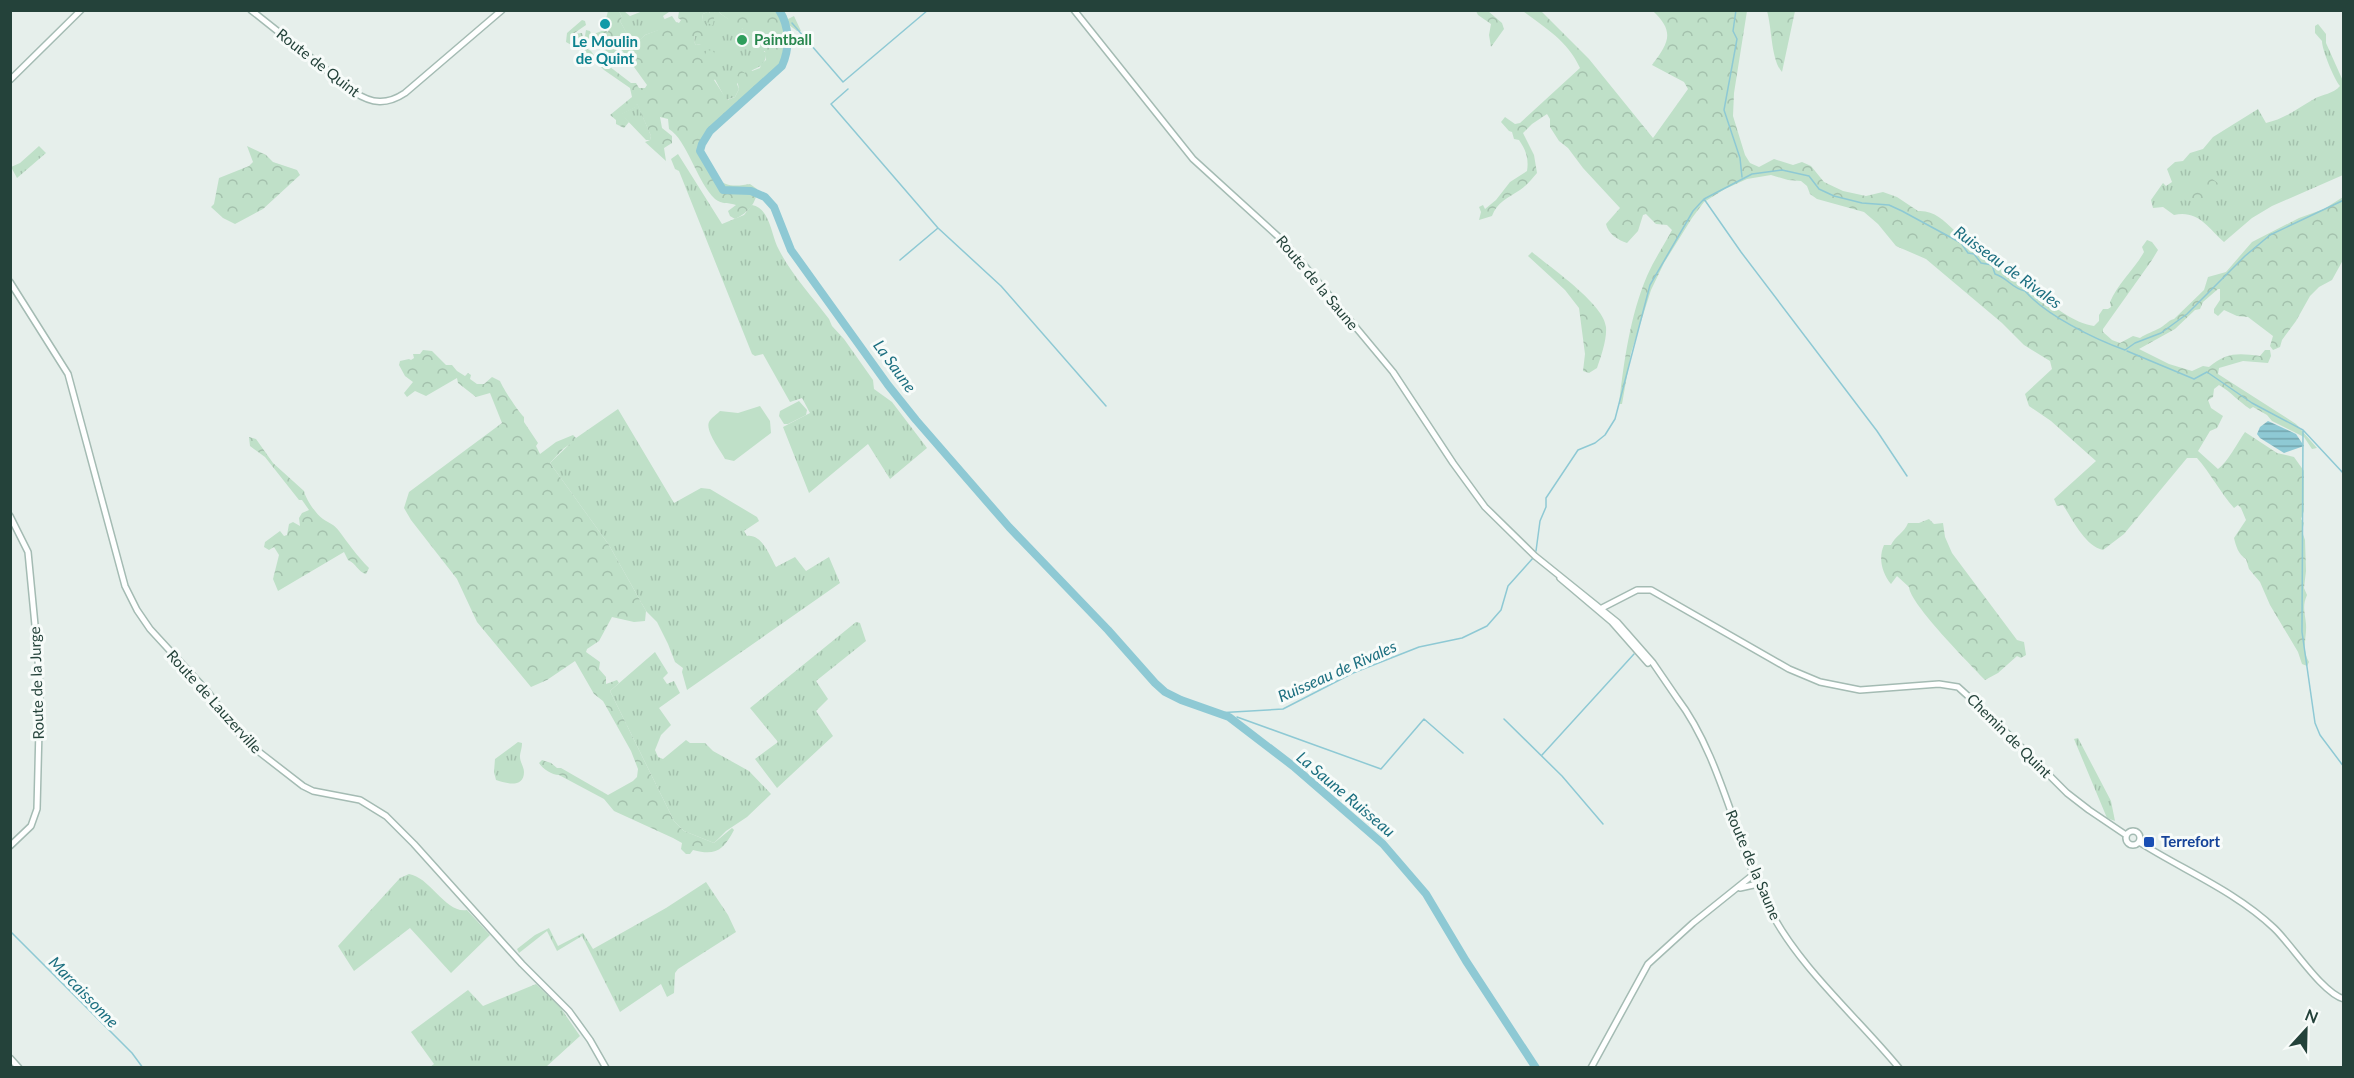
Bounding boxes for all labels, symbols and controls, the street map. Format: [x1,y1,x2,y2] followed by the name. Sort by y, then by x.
[598,17,612,31] marker: Le Moulin de Quint
[273,24,364,101] street label: Route de Quint
[754,30,812,48] place label: Paintball
[572,32,638,67] place label: Le Moulin de Quint
[735,33,749,47] marker: Paintball
[1951,221,2066,312] water label: Ruisseau de Rivales
[1273,231,1363,333] street label: Route de la Saune
[870,336,921,396] water label: La Saune
[25,626,47,740] street label: Route de la Jurge
[1274,636,1400,705] water label: Ruisseau de Rivales
[164,646,266,757] street label: Route de Lauzerville
[1964,689,2056,782] street label: Chemin de Quint
[1293,747,1399,840] water label: La Saune Ruisseau
[1723,807,1785,923] street label: Route de la Saune
[2161,832,2220,850] place label: Terrefort
[2142,835,2156,849] marker: Terrefort
[46,952,123,1031] water label: Marcaissonne
[2276,1000,2336,1060] north arrow
[2303,1005,2321,1027] text: N

